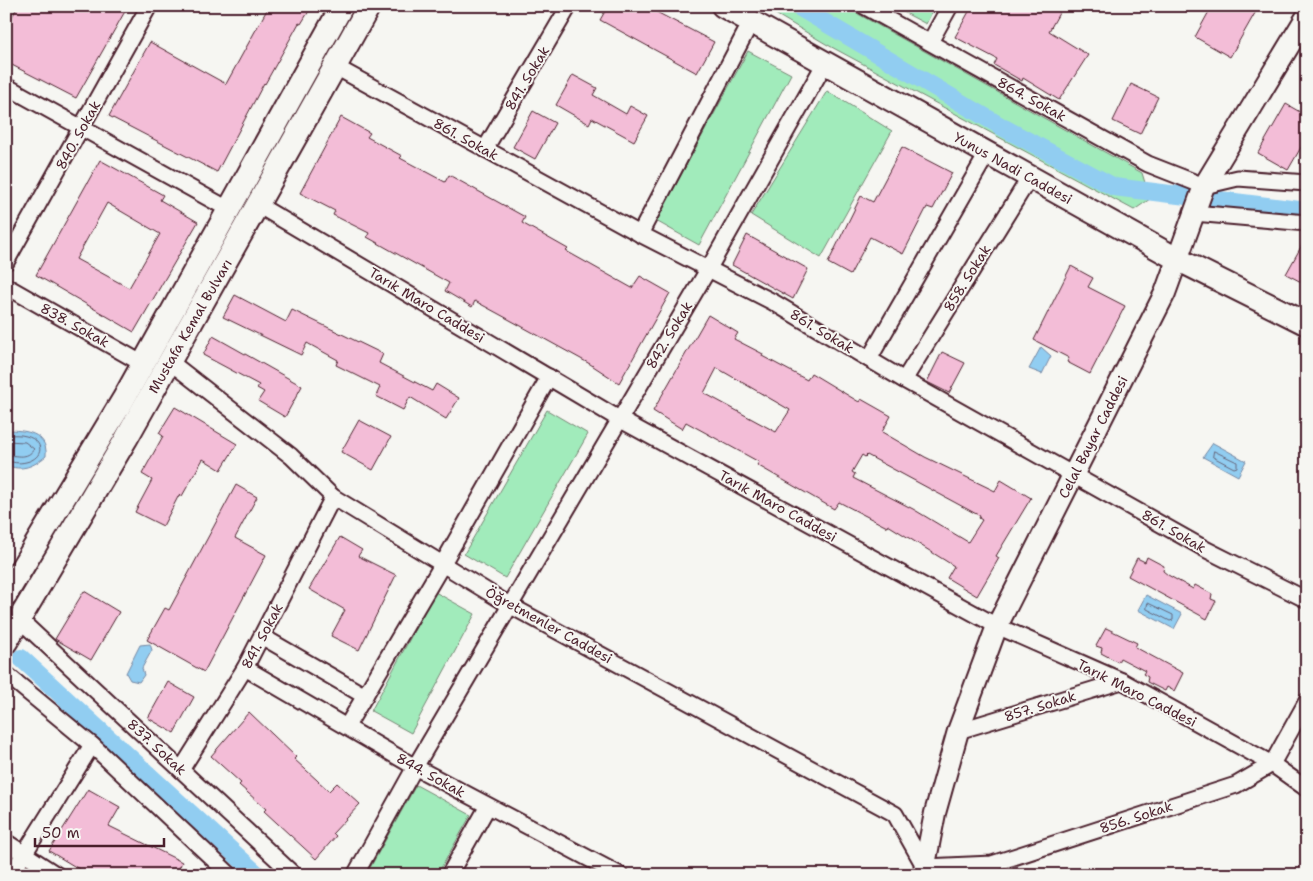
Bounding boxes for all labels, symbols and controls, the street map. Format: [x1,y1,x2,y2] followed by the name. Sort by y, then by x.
[501,43,553,113] street label: 841. Sokak
[994,73,1070,125] street label: 864. Sokak
[52,97,104,173] street label: 840. Sokak
[430,114,502,164] street label: 861. Sokak
[950,128,1076,208] street label: Yunus Nadi Caddesi
[939,241,995,315] street label: 858. Sokak
[144,256,236,396] street label: Mustafa Kemal Bulvarı
[366,263,488,347] street label: Tarık Maro Caddesi
[642,298,696,372] street label: 842. Sokak
[37,299,113,351] street label: 838. Sokak
[787,305,857,357] street label: 861. Sokak
[1054,373,1132,501] street label: Celal Bayar Caddesi
[716,466,840,546] street label: Tarık Maro Caddesi
[1138,505,1210,557] street label: 861. Sokak
[482,583,616,667] street label: Öğretmenler Caddesi
[237,600,287,672] street label: 841. Sokak
[1074,655,1200,731] street label: Tarık Maro Caddesi
[1002,687,1078,725] street label: 857. Sokak
[124,715,190,779] street label: 837. Sokak
[393,749,469,801] street label: 844. Sokak
[1097,797,1175,837] street label: 856. Sokak
[35,816,164,848] scale bar
[42,823,80,843] text: 50 m

